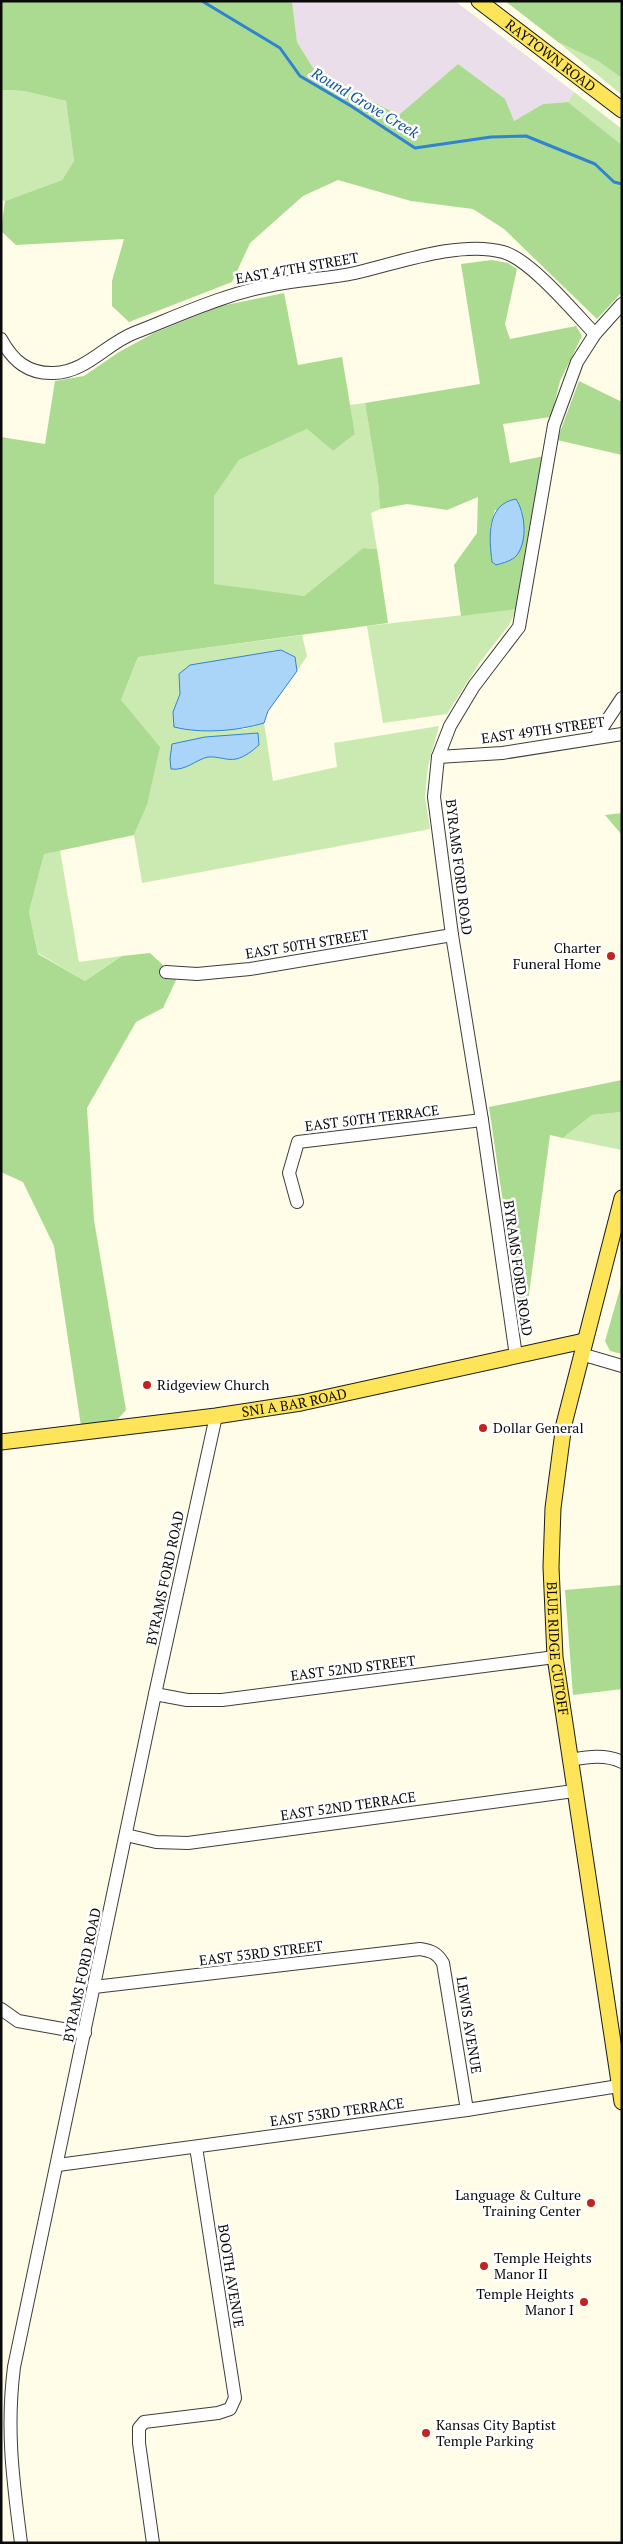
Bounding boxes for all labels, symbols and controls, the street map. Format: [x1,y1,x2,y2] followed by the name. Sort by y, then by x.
[502,15,600,96] street label: RAYTOWN ROAD
[307,62,423,142] water label: Round Grove Creek
[234,247,360,288] street label: EAST 47TH STREET
[480,711,606,748] street label: EAST 49TH STREET
[442,798,477,936] street label: BYRAMS FORD ROAD
[244,924,370,963] street label: EAST 50TH STREET
[513,938,602,973] place label: Charter Funeral Home
[605,950,617,962] marker: Charter Funeral Home
[304,1100,440,1135] street label: EAST 50TH TERRACE
[500,1199,537,1337] street label: BYRAMS FORD ROAD
[157,1375,269,1394] place label: Ridgeview Church
[141,1379,153,1391] marker: Ridgeview Church
[240,1383,349,1421] street label: SNI A BAR ROAD
[493,1418,584,1437] place label: Dollar General
[477,1422,489,1434] marker: Dollar General
[141,1509,188,1647] street label: BYRAMS FORD ROAD
[543,1581,574,1717] street label: BLUE RIDGE CUTOFF
[289,1650,417,1685] street label: EAST 52ND STREET
[279,1787,417,1824] street label: EAST 52ND TERRACE
[58,1906,105,2044] street label: BYRAMS FORD ROAD
[198,1935,324,1970] street label: EAST 53RD STREET
[452,1975,487,2075] street label: LEWIS AVENUE
[269,2093,405,2130] street label: EAST 53RD TERRACE
[455,2185,582,2220] place label: Language & Culture Training Center
[585,2197,597,2209] marker: Language & Culture Training Center
[214,2223,249,2329] street label: BOOTH AVENUE
[494,2248,592,2283] place label: Temple Heights Manor II
[478,2260,490,2272] marker: Temple Heights Manor II
[476,2284,574,2319] place label: Temple Heights Manor I
[578,2296,590,2308] marker: Temple Heights Manor I
[436,2415,557,2450] place label: Kansas City Baptist Temple Parking
[420,2427,432,2439] marker: Kansas City Baptist Temple Parking

